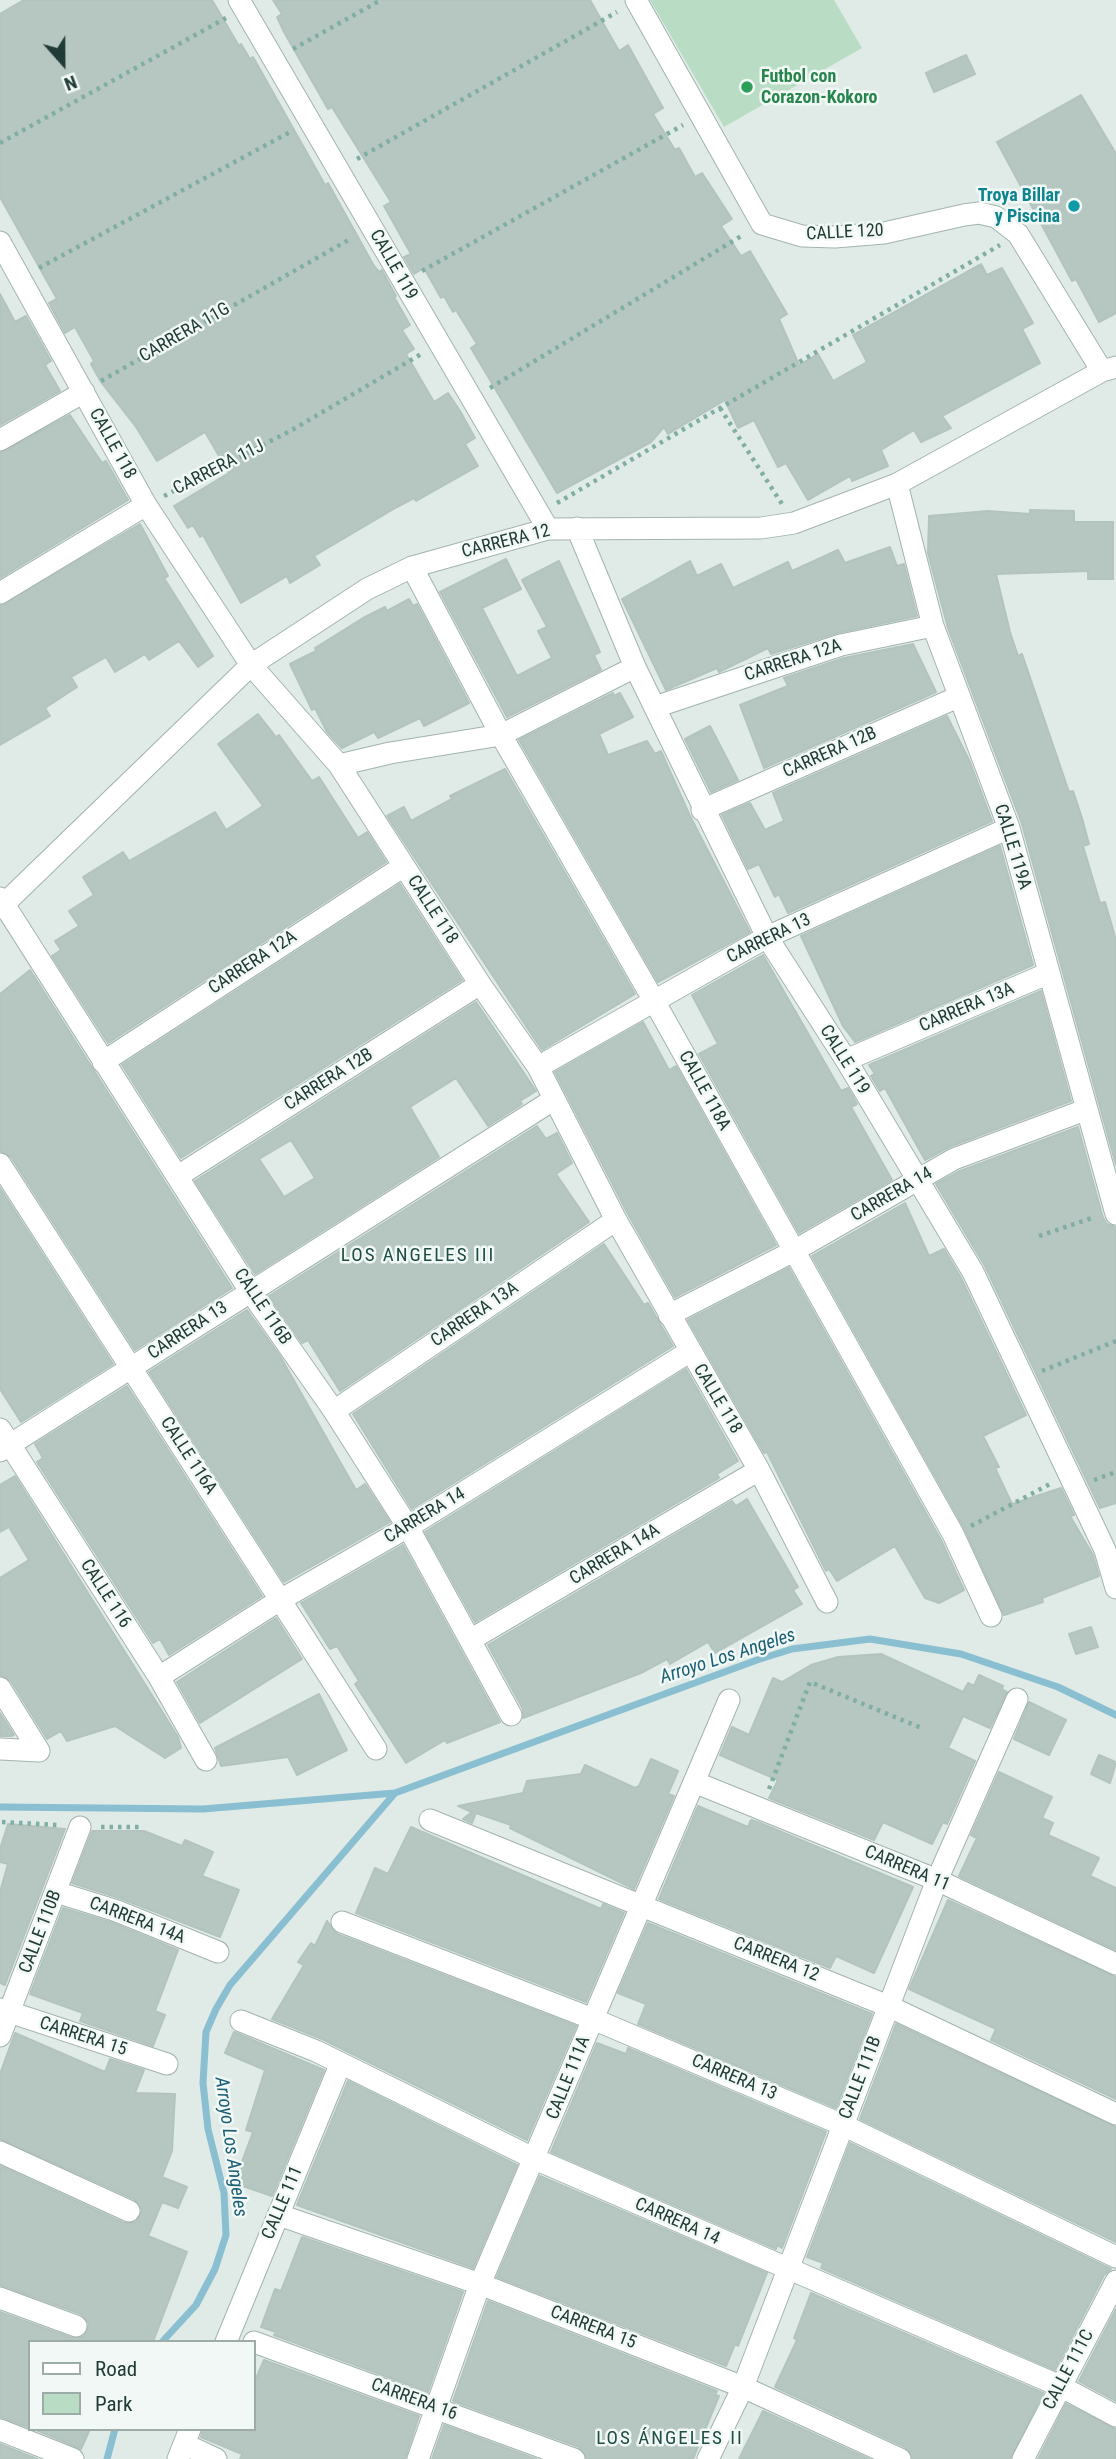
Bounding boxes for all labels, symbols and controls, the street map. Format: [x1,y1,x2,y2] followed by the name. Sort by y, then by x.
[28,28,98,98] north arrow
[761,66,878,108] place label: Futbol con Corazon-Kokoro
[61,70,80,96] text: N
[739,79,755,95] marker: Futbol con Corazon-Kokoro
[978,185,1060,228] place label: Troya Billar y Piscina
[1066,198,1082,214] marker: Troya Billar y Piscina
[806,220,884,246] street label: CALLE 120
[364,226,422,304] street label: CALLE 119
[136,298,234,368] street label: CARRERA 11G
[84,405,140,483] street label: CALLE 118
[170,436,268,500] street label: CARRERA 11J
[459,521,553,563] street label: CARRERA 12
[742,635,844,687] street label: CARRERA 12A
[780,723,880,783] street label: CARRERA 12B
[989,802,1035,892] street label: CALLE 119A
[402,872,462,948] street label: CALLE 118
[724,909,814,969] street label: CARRERA 13
[205,926,301,1000] street label: CARRERA 12A
[916,978,1018,1038] street label: CARRERA 13A
[814,1021,874,1099] street label: CALLE 119
[281,1044,377,1116] street label: CARRERA 12B
[673,1047,735,1135] street label: CALLE 118A
[847,1163,937,1227] street label: CARRERA 14
[343,1245,493,1267] district label: LOS ANGELES III
[229,1265,295,1349] street label: CALLE 116B
[427,1278,523,1352] street label: CARRERA 13A
[144,1297,232,1365] street label: CARRERA 13
[688,1360,746,1438] street label: CALLE 118
[155,1413,221,1499] street label: CALLE 116A
[381,1483,469,1549] street label: CARRERA 14
[566,1520,664,1590] street label: CARRERA 14A
[75,1556,135,1632] street label: CALLE 116
[657,1624,799,1690] water label: Arroyo Los Angeles
[861,1841,953,1897] street label: CARRERA 11
[15,1887,67,1977] street label: CALLE 110B
[86,1893,188,1949] street label: CARRERA 14A
[730,1933,822,1987] street label: CARRERA 12
[37,2013,129,2061] street label: CARRERA 15
[543,2033,595,2123] street label: CALLE 111A
[835,2033,887,2123] street label: CALLE 111B
[688,2050,780,2106] street label: CARRERA 13
[209,2076,251,2218] water label: Arroyo Los Angeles
[258,2163,308,2243] street label: CALLE 111
[631,2194,723,2250] street label: CARRERA 14
[547,2302,639,2354] street label: CARRERA 15
[1039,2326,1099,2414] street label: CALLE 111C
[28,2340,256,2431] legend
[95,2357,137,2381] text: Road
[368,2374,460,2426] street label: CARRERA 16
[95,2392,132,2416] text: Park
[598,2428,742,2450] district label: LOS ÁNGELES II

